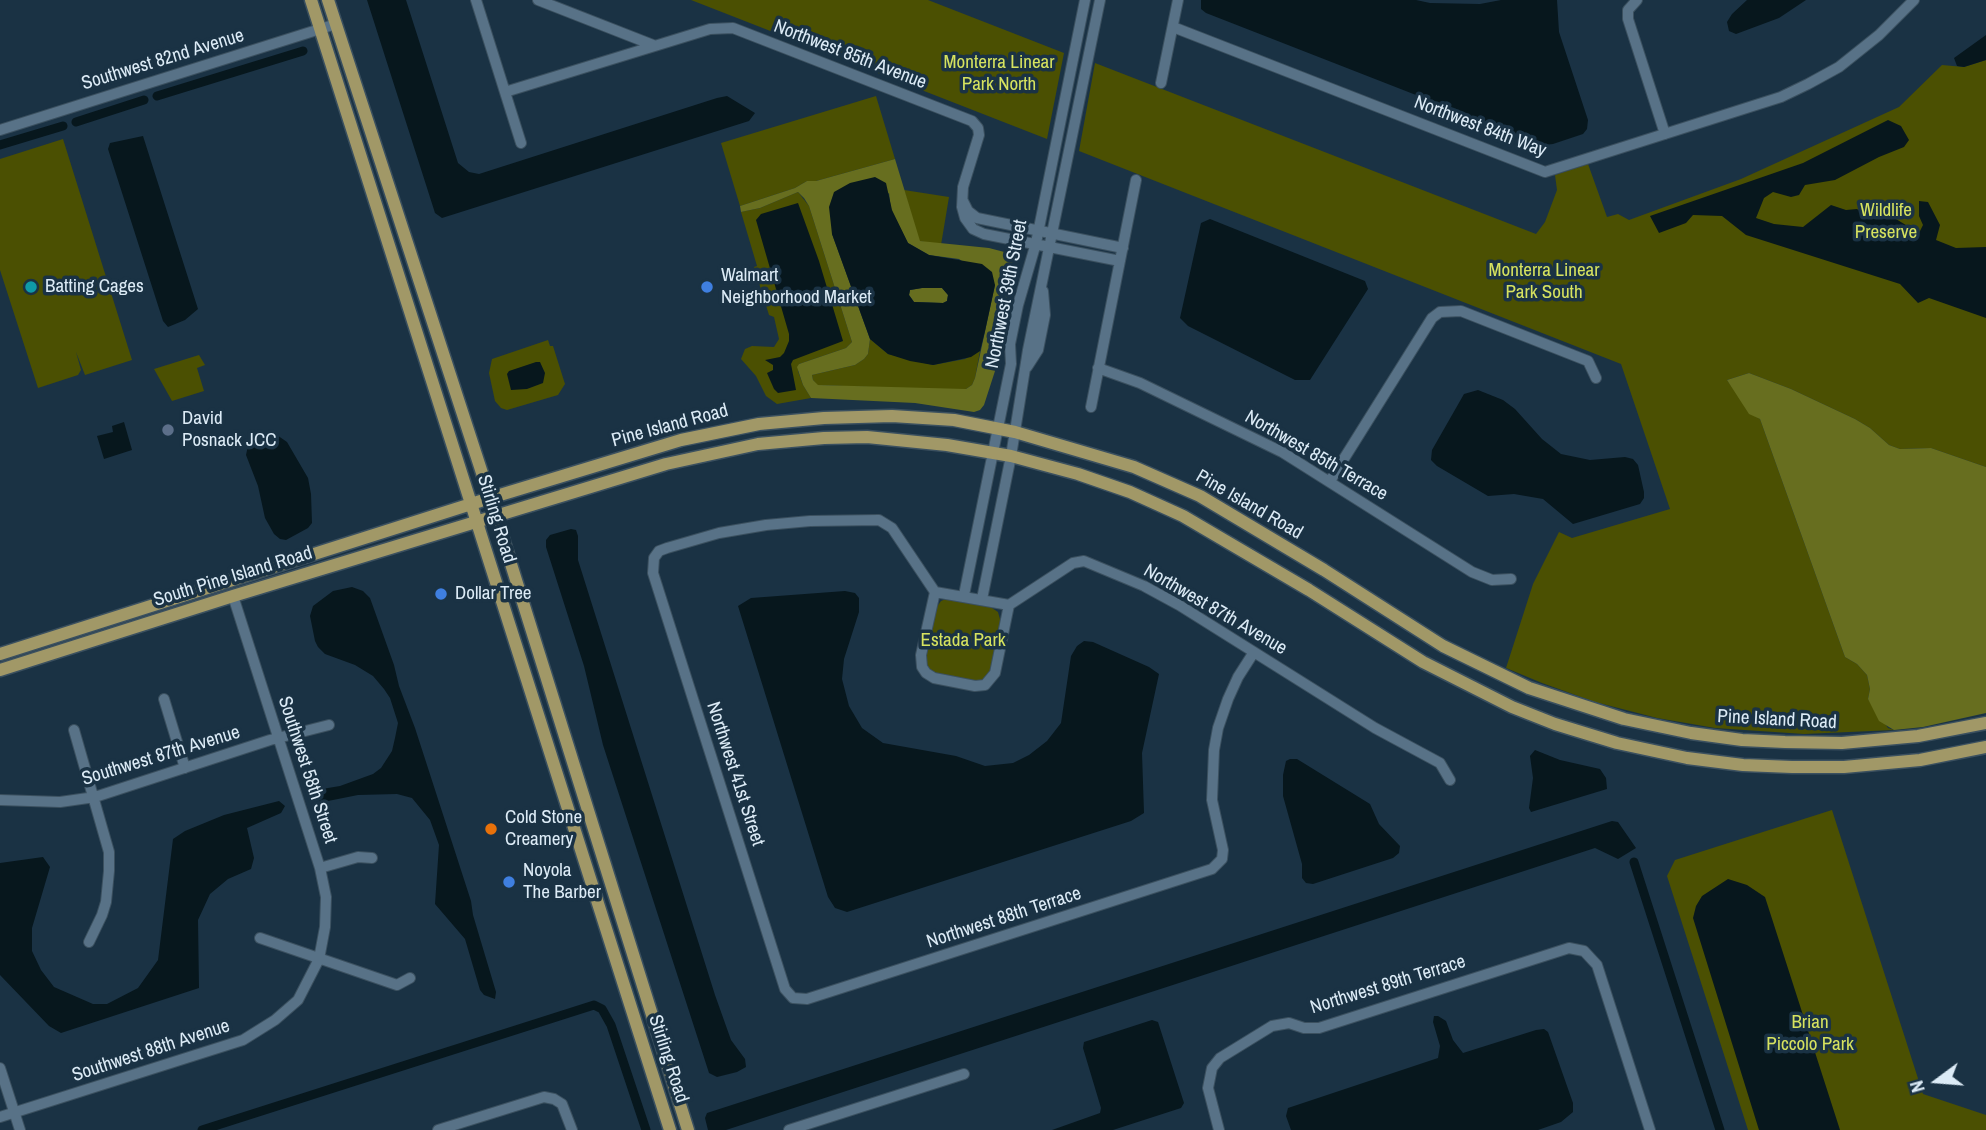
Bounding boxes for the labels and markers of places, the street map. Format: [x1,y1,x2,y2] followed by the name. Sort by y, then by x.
[721,265,872,309] place label: Walmart Neighborhood Market
[45,276,144,298] place label: Batting Cages
[23,279,39,295] marker: Batting Cages
[699,279,715,295] marker: Walmart Neighborhood Market
[182,408,276,452] place label: David Posnack JCC
[160,422,176,438] marker: David Posnack JCC
[455,583,531,605] place label: Dollar Tree
[433,586,449,602] marker: Dollar Tree
[505,807,582,851] place label: Cold Stone Creamery
[483,821,499,837] marker: Cold Stone Creamery
[523,860,601,904] place label: Noyola The Barber
[501,874,517,890] marker: Noyola The Barber

